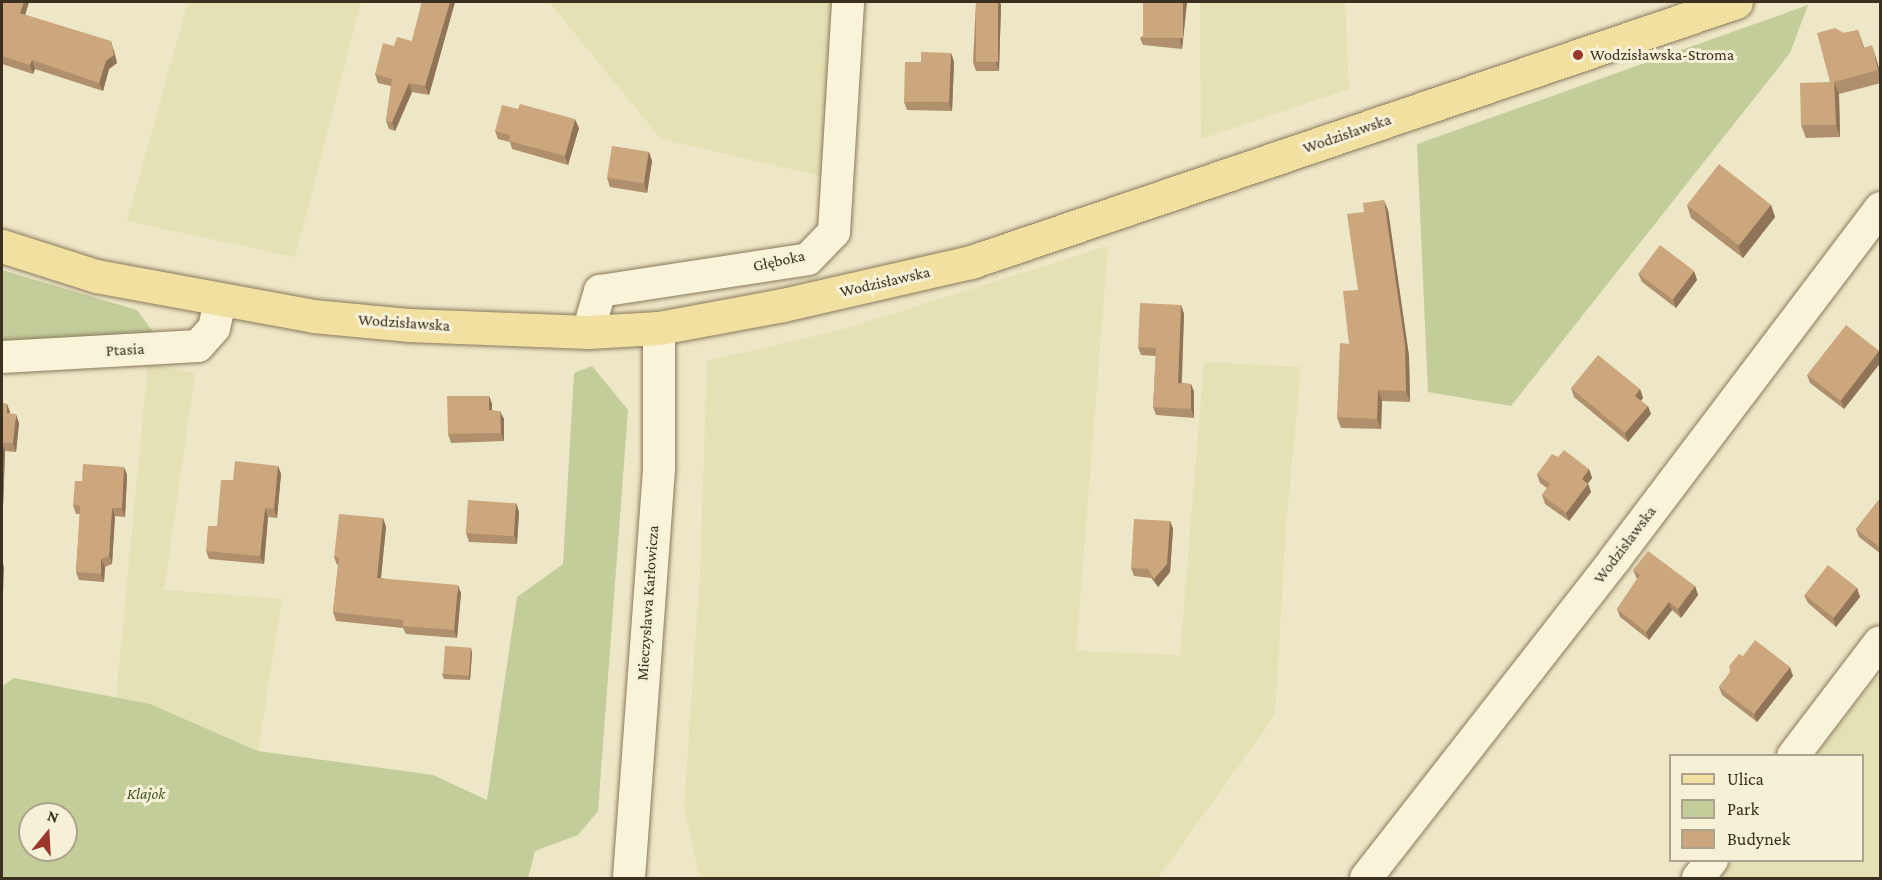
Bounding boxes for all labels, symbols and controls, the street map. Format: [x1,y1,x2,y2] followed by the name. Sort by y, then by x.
[1590,45,1734,65] place label: Wodzisławska-Stroma
[1571,48,1585,62] marker: Wodzisławska-Stroma
[1300,110,1394,158] street label: Wodzisławska
[751,246,807,276] street label: Głęboka
[838,262,932,302] street label: Wodzisławska
[357,310,451,336] street label: Wodzisławska
[105,339,145,361] street label: Ptasia
[1590,502,1660,588] street label: Wodzisławska
[633,525,663,681] street label: Mieczysława Karłowicza
[1669,754,1864,862] legend
[1727,769,1764,789] text: Ulica
[127,784,165,804] park label: Klajok
[1727,799,1759,819] text: Park
[18,802,78,862] north arrow
[45,807,61,826] text: N
[1727,829,1790,849] text: Budynek

